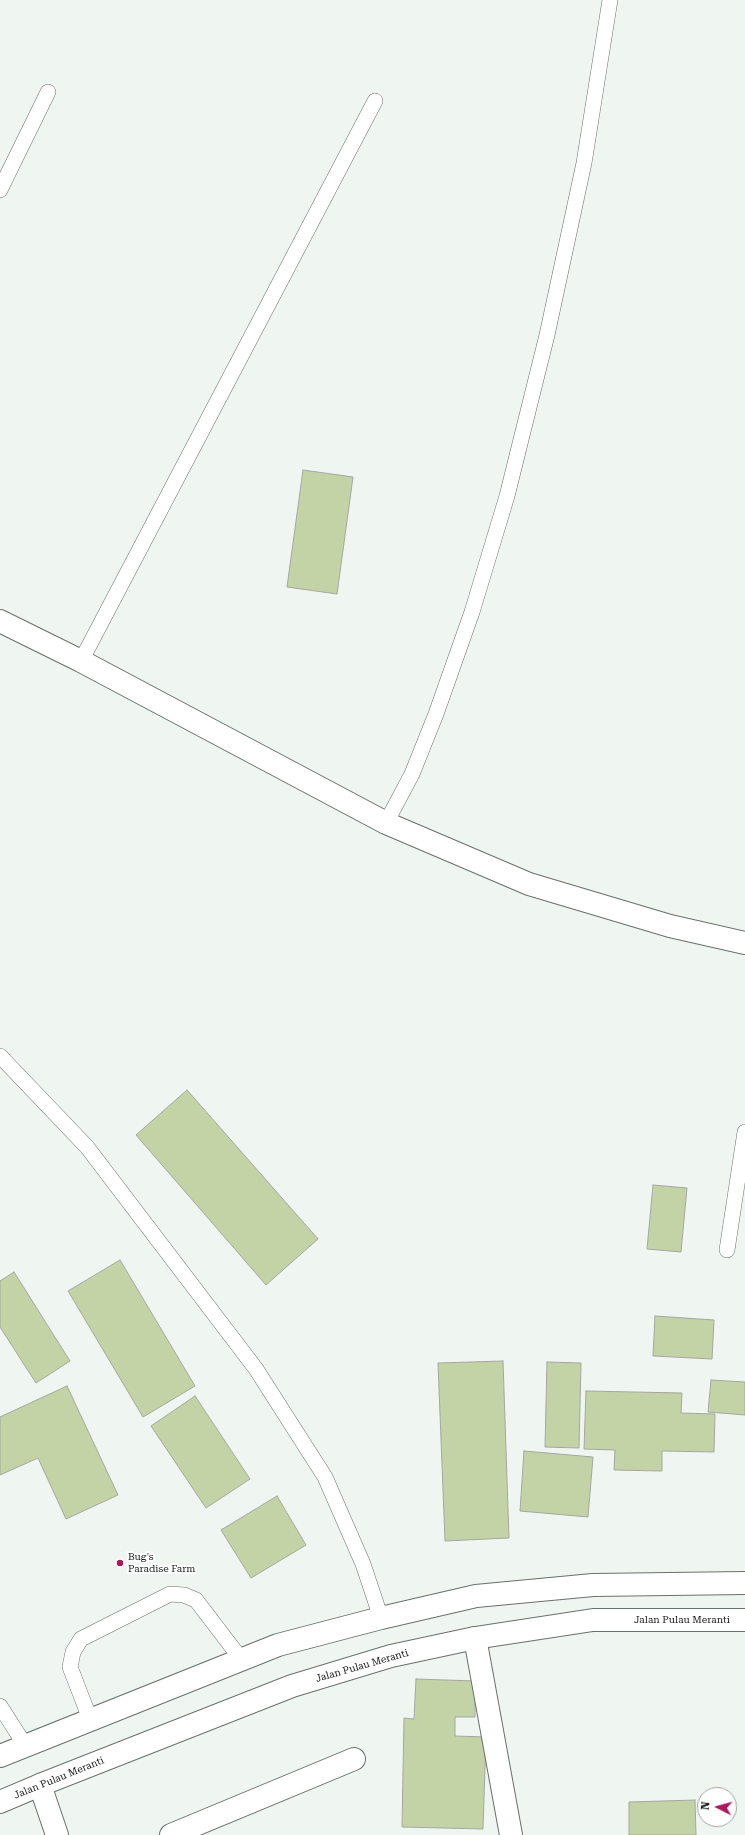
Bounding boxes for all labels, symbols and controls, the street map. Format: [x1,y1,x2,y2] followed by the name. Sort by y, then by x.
[128,1551,195,1574] place label: Bug's Paradise Farm
[115,1558,125,1568] marker: Bug's Paradise Farm
[634,1614,730,1626] street label: Jalan Pulau Meranti
[314,1647,410,1685] street label: Jalan Pulau Meranti
[12,1754,106,1802] street label: Jalan Pulau Meranti
[697,1787,737,1827] north arrow
[699,1801,712,1811] text: N

